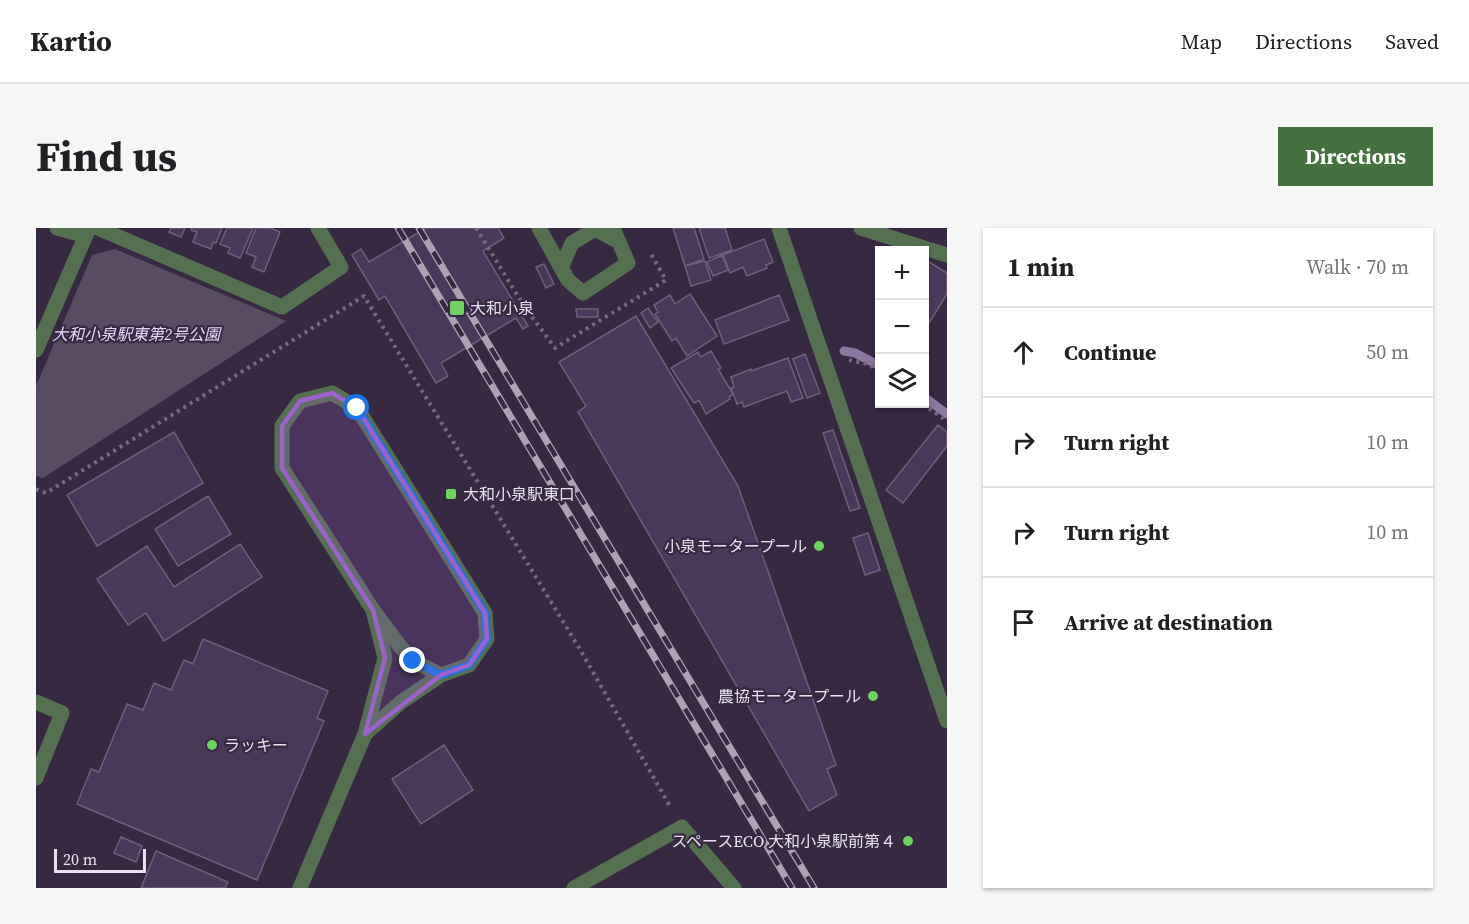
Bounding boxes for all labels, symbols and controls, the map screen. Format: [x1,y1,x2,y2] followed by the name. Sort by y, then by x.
[30,22,112,60] text: Kartio
[1181,27,1222,56] text: Map
[1255,27,1352,56] text: Directions
[1385,27,1439,56] text: Saved
[36,127,177,185] text: Find us
[1278,127,1433,186] button: Directions
[875,246,929,408] map controls
[875,246,929,300] button: +
[1007,249,1074,285] text: 1 min
[1306,253,1409,281] text: Walk · 70 m
[470,297,534,319] place label: 大和小泉
[448,299,466,317] marker: 大和小泉
[875,300,929,354] button: −
[52,323,222,345] park label: 大和小泉駅東第2号公園
[1007,336,1040,369] icon: ahead
[1064,337,1157,367] text: Continue
[1366,338,1409,366] text: 50 m
[875,354,929,408] button: layers
[343,394,369,420] route start
[1007,426,1040,459] icon: right
[1064,427,1169,457] text: Turn right
[1366,428,1409,456] text: 10 m
[463,483,575,505] place label: 大和小泉駅東口
[444,487,458,501] marker: 大和小泉駅東口
[1007,516,1040,549] icon: right
[1064,517,1169,547] text: Turn right
[1366,518,1409,546] text: 10 m
[664,535,807,557] place label: 小泉モータープール
[812,539,826,553] marker: 小泉モータープール
[1007,606,1040,639] icon: arrive
[1064,607,1273,637] text: Arrive at destination
[399,647,425,673] route end
[718,685,861,707] place label: 農協モータープール
[866,689,880,703] marker: 農協モータープール
[224,734,288,756] place label: ラッキー
[205,738,219,752] marker: ラッキー
[671,830,896,852] place label: スペースECO 大和小泉駅前第４
[901,834,915,848] marker: スペースECO 大和小泉駅前第４
[54,846,146,874] scale bar
[63,848,97,870] text: 20 m

